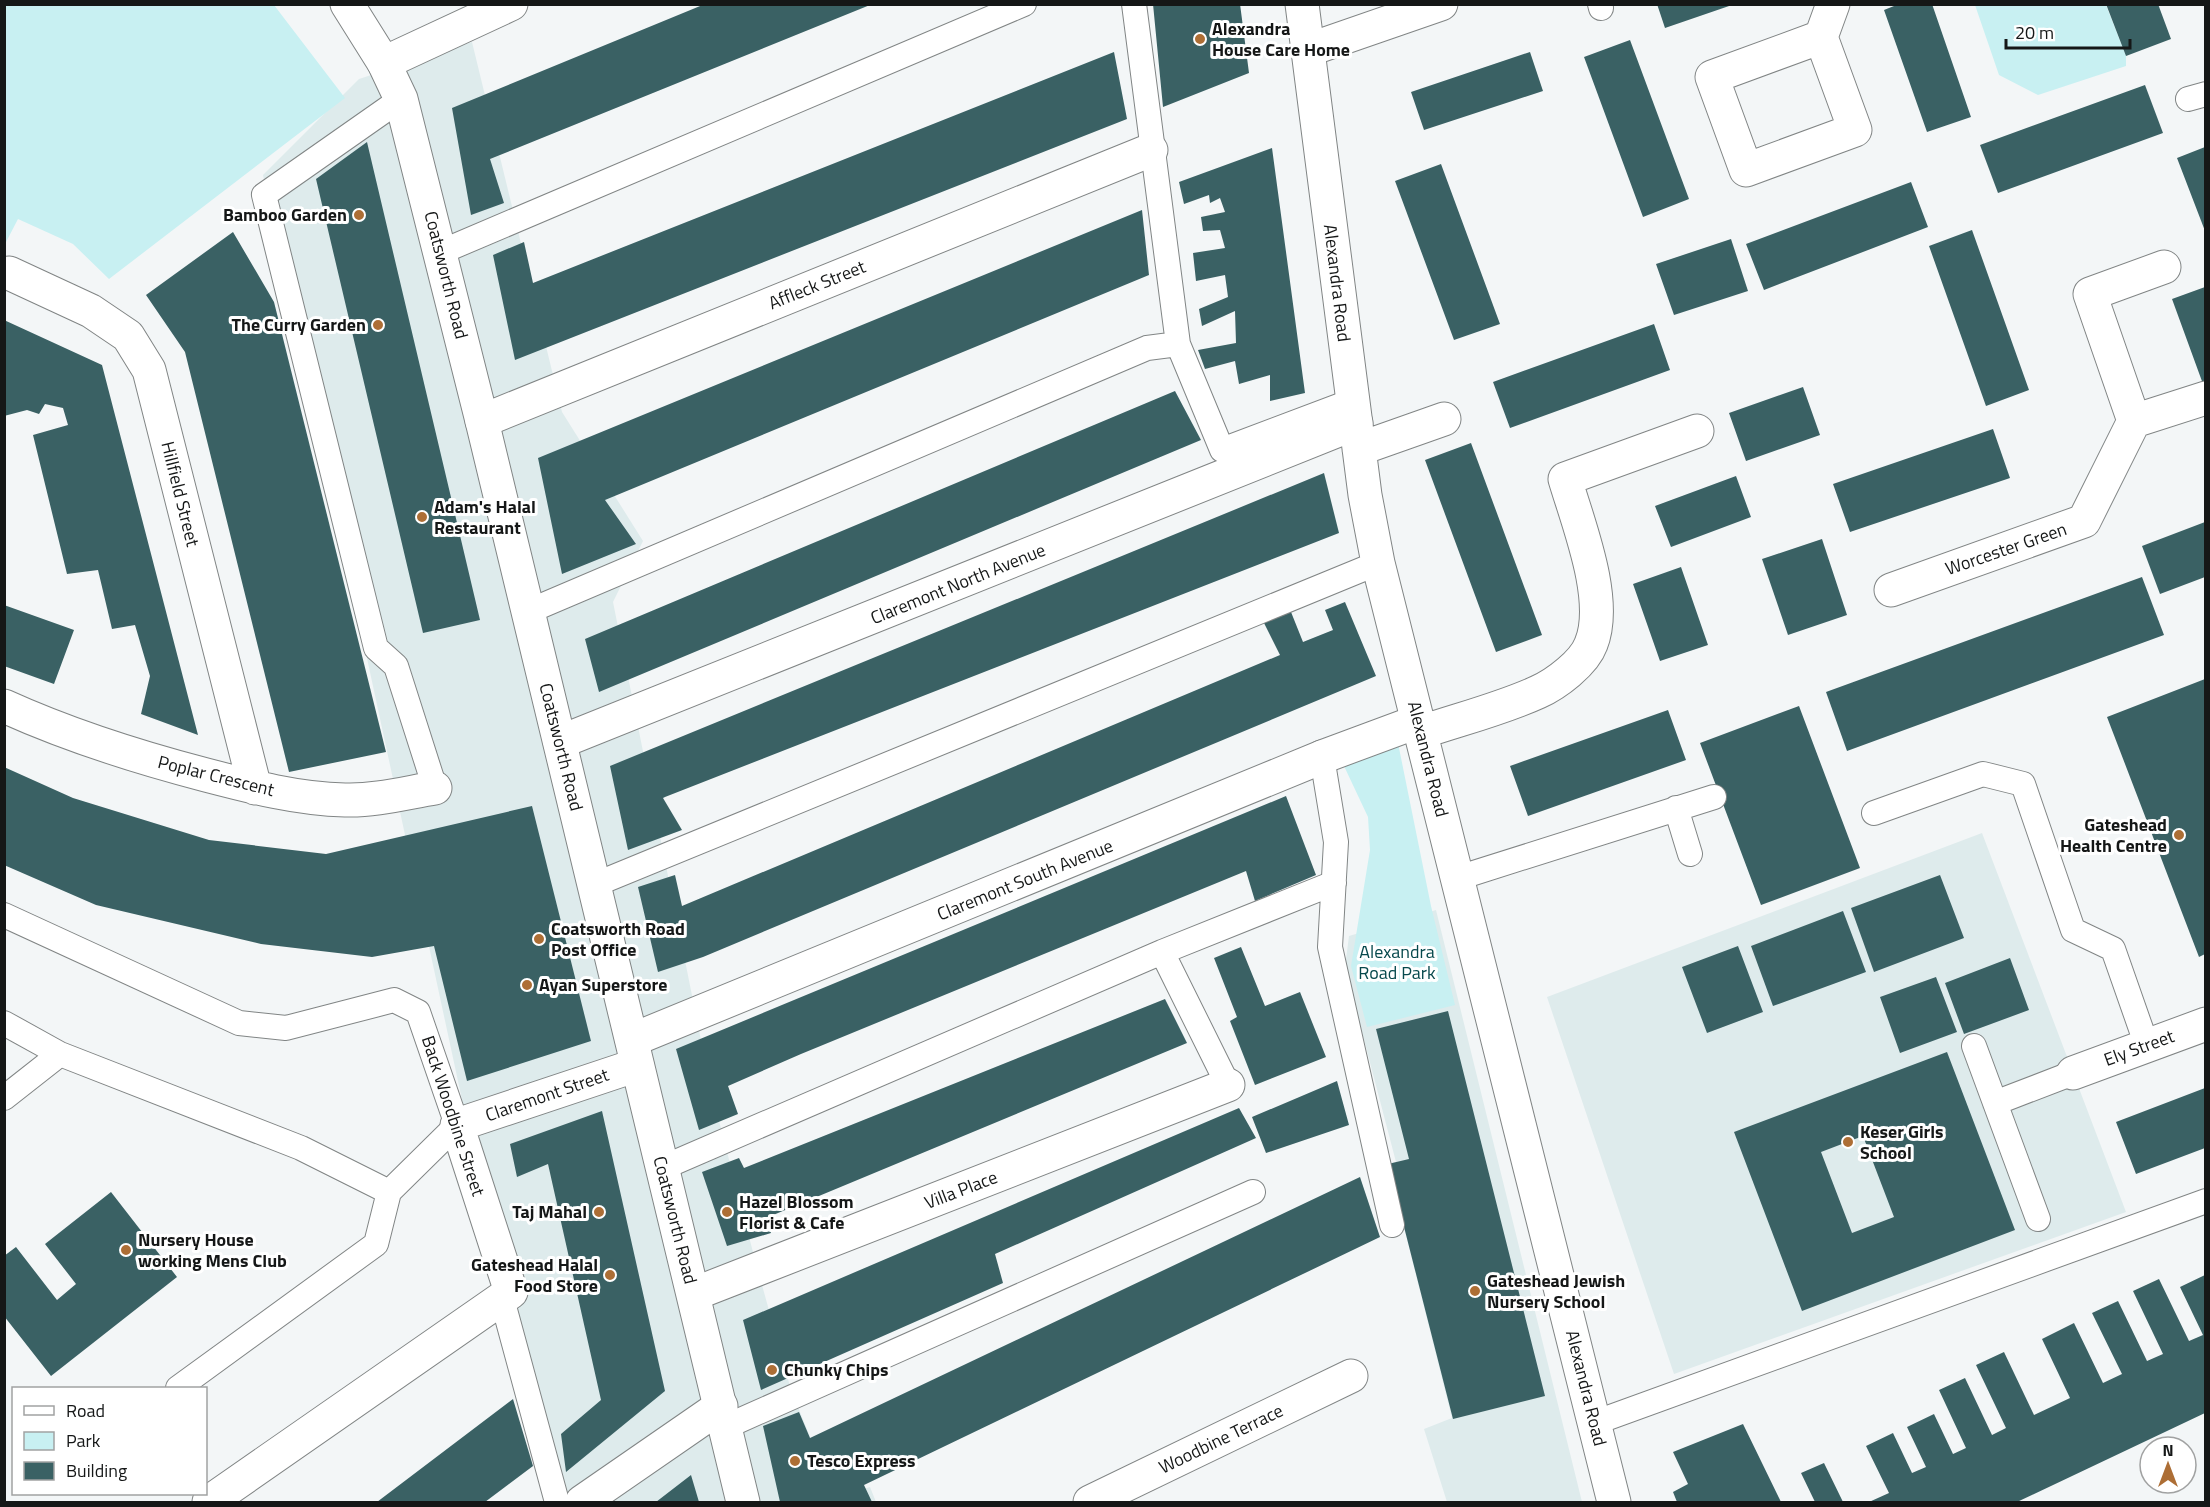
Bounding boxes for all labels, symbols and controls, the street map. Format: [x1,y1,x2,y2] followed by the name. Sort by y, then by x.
[2006,12,2130,50] scale bar
[1212,15,1350,63] place label: Alexandra House Care Home
[2015,19,2054,46] text: 20 m
[1193,32,1207,46] marker: Alexandra House Care Home
[223,201,347,228] place label: Bamboo Garden
[352,208,366,222] marker: Bamboo Garden
[418,208,475,342] street label: Coatsworth Road
[1317,223,1358,343] street label: Alexandra Road
[764,253,870,316] street label: Affleck Street
[232,311,366,338] place label: The Curry Garden
[371,318,385,332] marker: The Curry Garden
[154,438,207,550] street label: Hillfield Street
[434,493,536,541] place label: Adam's Halal Restaurant
[415,510,429,524] marker: Adam's Halal Restaurant
[1941,515,2070,582] street label: Worcester Green
[866,536,1049,631] street label: Claremont North Avenue
[533,680,590,814] street label: Coatsworth Road
[1401,698,1456,820] street label: Alexandra Road
[155,748,278,803] street label: Poplar Crescent
[2060,811,2167,859] place label: Gateshead Health Centre
[2172,828,2186,842] marker: Gateshead Health Centre
[933,832,1117,927] street label: Claremont South Avenue
[551,915,685,963] place label: Coatsworth Road Post Office
[532,932,546,946] marker: Coatsworth Road Post Office
[1358,938,1436,986] park label: Alexandra Road Park
[539,971,667,998] place label: Ayan Superstore
[520,978,534,992] marker: Ayan Superstore
[2100,1022,2178,1073] street label: Ely Street
[415,1032,492,1200] street label: Back Woodbine Street
[481,1061,613,1128] street label: Claremont Street
[1860,1118,1944,1166] place label: Keser Girls School
[1841,1135,1855,1149] marker: Keser Girls School
[647,1153,704,1287] street label: Coatsworth Road
[920,1163,1001,1216] street label: Villa Place
[739,1188,854,1236] place label: Hazel Blossom Florist & Cafe
[512,1198,587,1225] place label: Taj Mahal
[592,1205,606,1219] marker: Taj Mahal
[720,1205,734,1219] marker: Hazel Blossom Florist & Cafe
[138,1226,287,1274] place label: Nursery House working Mens Club
[119,1243,133,1257] marker: Nursery House working Mens Club
[471,1251,598,1299] place label: Gateshead Halal Food Store
[1487,1267,1625,1315] place label: Gateshead Jewish Nursery School
[603,1268,617,1282] marker: Gateshead Halal Food Store
[1468,1284,1482,1298] marker: Gateshead Jewish Nursery School
[1559,1327,1614,1449] street label: Alexandra Road
[784,1356,889,1383] place label: Chunky Chips
[765,1363,779,1377] marker: Chunky Chips
[12,1387,207,1495] legend
[66,1397,105,1424] text: Road
[1154,1397,1288,1480] street label: Woodbine Terrace
[66,1427,101,1454] text: Park
[2138,1435,2198,1495] north arrow
[2162,1438,2174,1462] text: N
[807,1447,916,1474] place label: Tesco Express
[788,1454,802,1468] marker: Tesco Express
[66,1457,127,1484] text: Building

